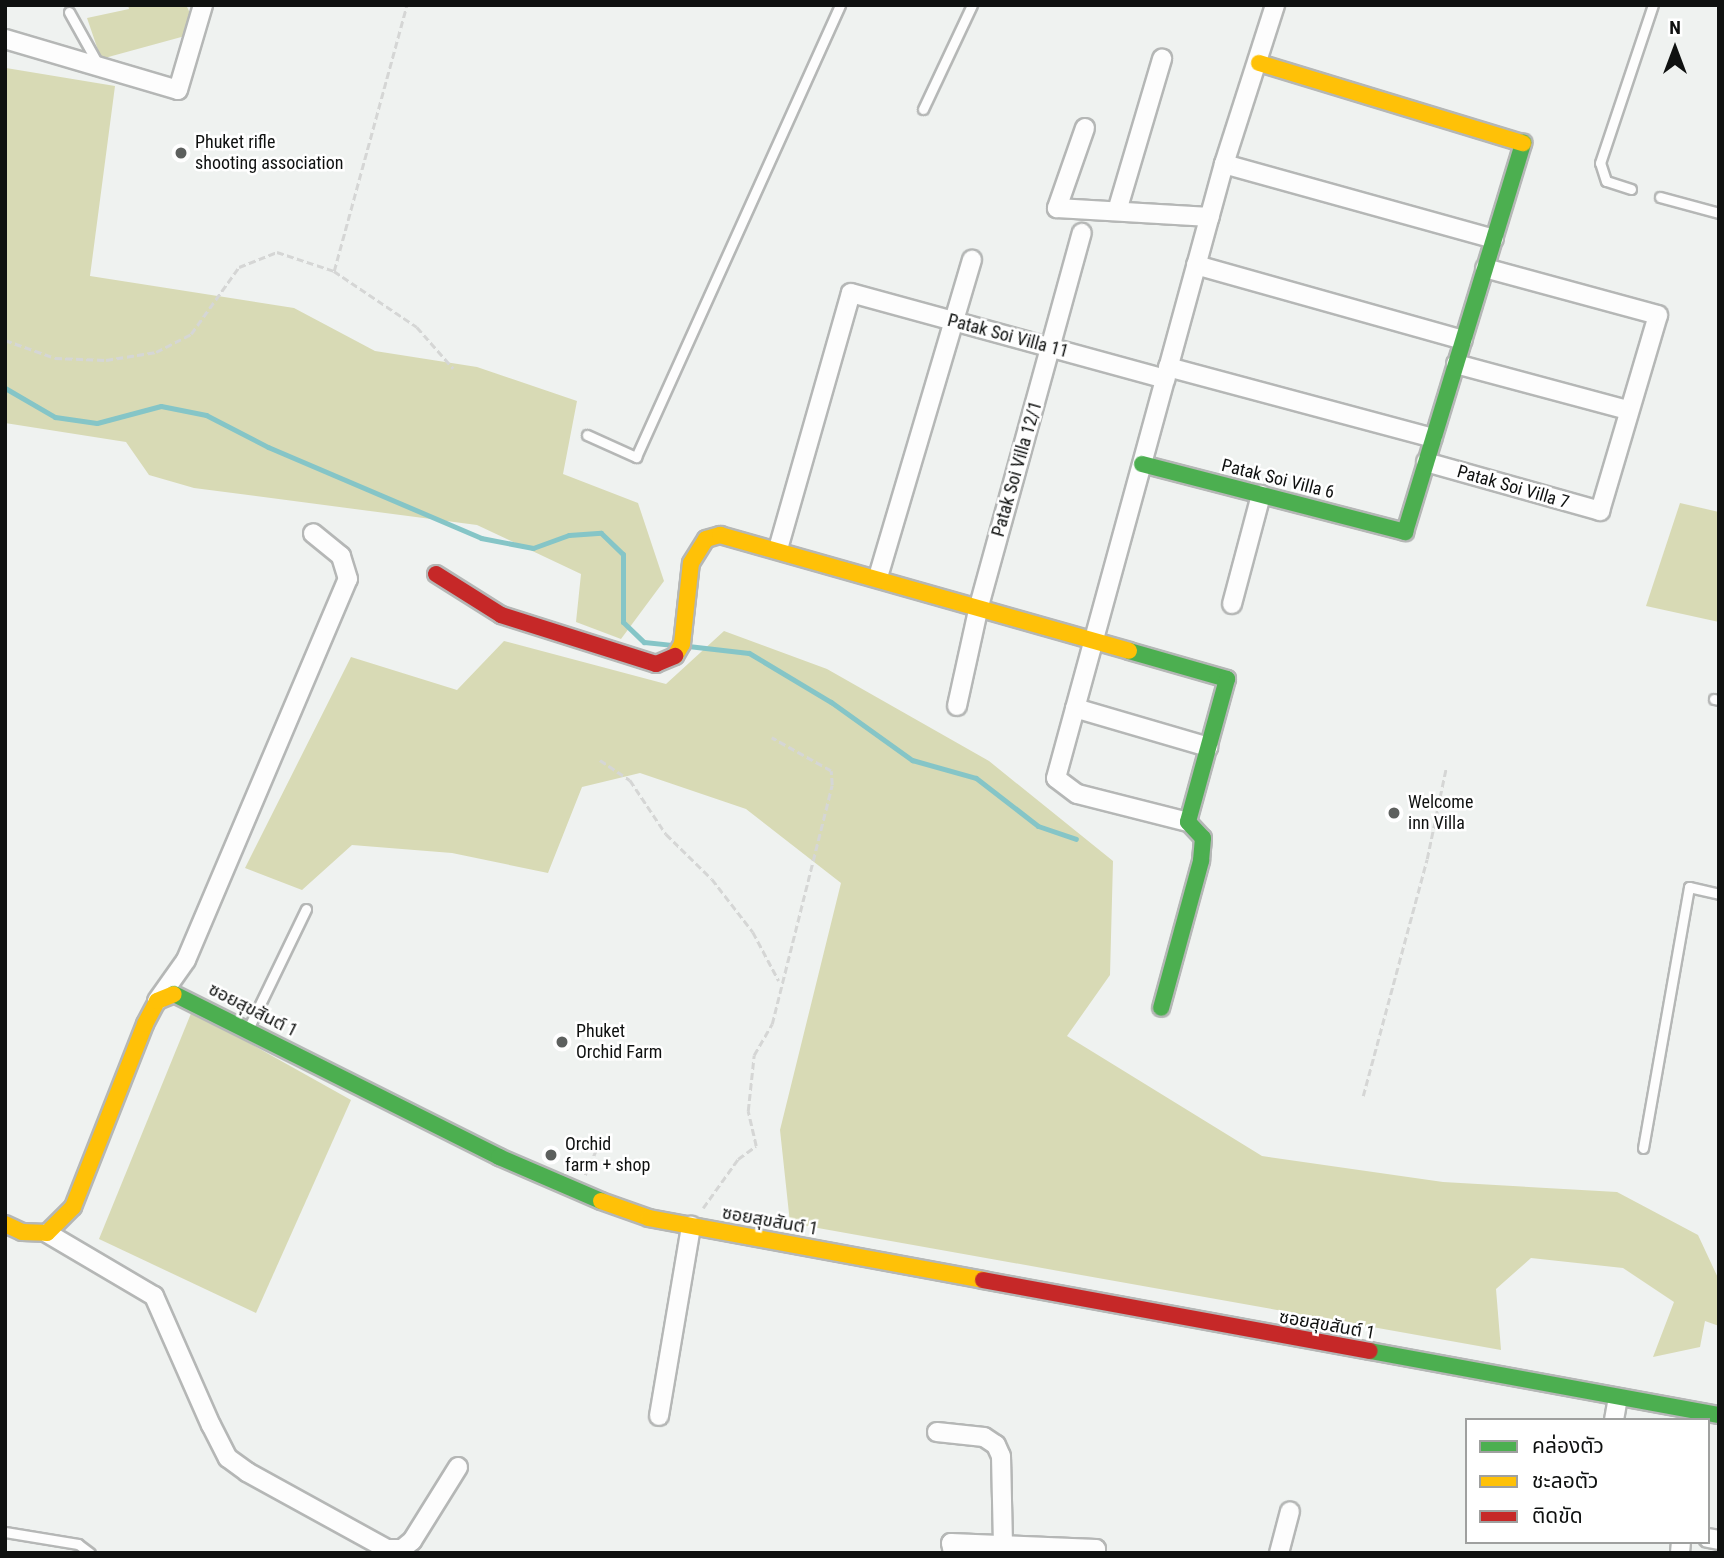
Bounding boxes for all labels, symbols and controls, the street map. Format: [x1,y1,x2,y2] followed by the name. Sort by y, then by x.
[1640,14,1710,84] north arrow
[1669,16,1681,39] text: N
[195,132,344,174] place label: Phuket rifle shooting association
[173,145,189,161] marker: Phuket rifle shooting association
[945,309,1071,363] street label: Patak Soi Villa 11
[987,399,1047,539] street label: Patak Soi Villa 12/1
[1219,455,1337,503] street label: Patak Soi Villa 6
[1455,461,1571,513] street label: Patak Soi Villa 7
[1408,792,1473,834] place label: Welcome inn Villa
[1386,805,1402,821] marker: Welcome inn Villa
[205,978,301,1042] street label: ซอยสุขสันต์ 1
[576,1021,662,1064] place label: Phuket Orchid Farm
[554,1034,570,1050] marker: Phuket Orchid Farm
[565,1134,650,1176] place label: Orchid farm + shop
[543,1147,559,1163] marker: Orchid farm + shop
[720,1202,820,1240] street label: ซอยสุขสันต์ 1
[1277,1306,1377,1344] street label: ซอยสุขสันต์ 1
[1465,1418,1710,1544] legend
[1532,1434,1604,1458] text: คล่องตัว
[1532,1469,1598,1493] text: ชะลอตัว
[1532,1504,1583,1528] text: ติดขัด

